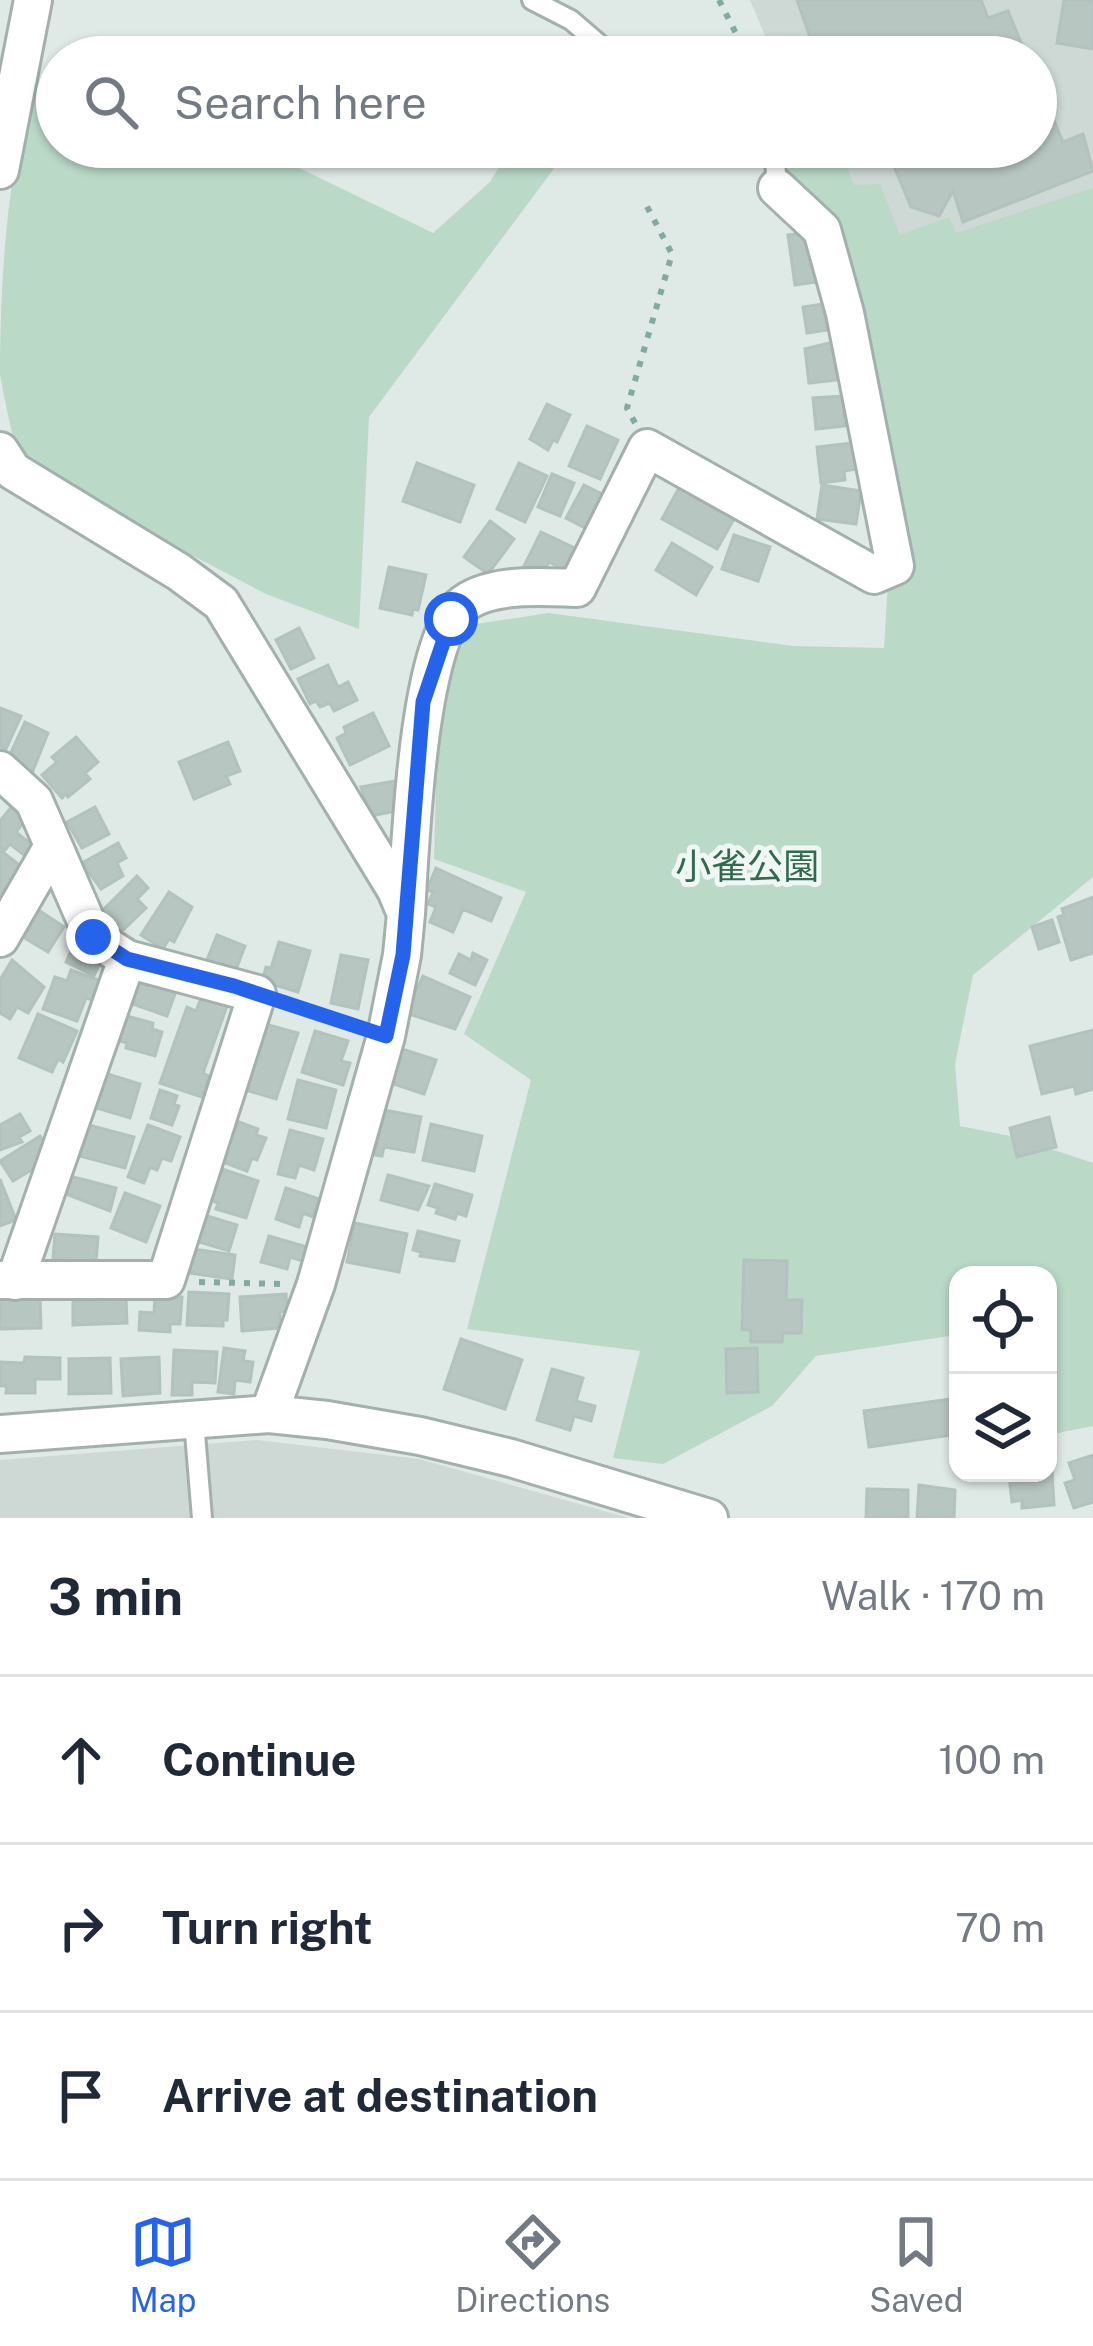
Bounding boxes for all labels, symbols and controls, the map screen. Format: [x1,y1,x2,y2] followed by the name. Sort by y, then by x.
[36,36,1057,168] search box
[78,69,144,135] icon: search
[174,76,427,129] text: Search here
[424,592,478,646] route start
[675,845,819,887] park label: 小雀公園
[66,910,120,964] route end
[949,1266,1057,1482] map controls
[949,1266,1057,1374] button: locate
[949,1374,1057,1482] button: layers
[48,1567,183,1626] text: 3 min
[821,1573,1045,1619] text: Walk · 170 m
[48,1727,114,1793] icon: ahead
[162,1733,356,1786] text: Continue
[938,1737,1045,1783] text: 100 m
[48,1895,114,1961] icon: right
[162,1901,373,1954] text: Turn right
[955,1905,1045,1951] text: 70 m
[48,2063,114,2129] icon: arrive
[162,2069,598,2122] text: Arrive at destination
[129,2209,196,2319] tab: Map
[455,2209,610,2319] tab: Directions
[869,2209,964,2319] tab: Saved

